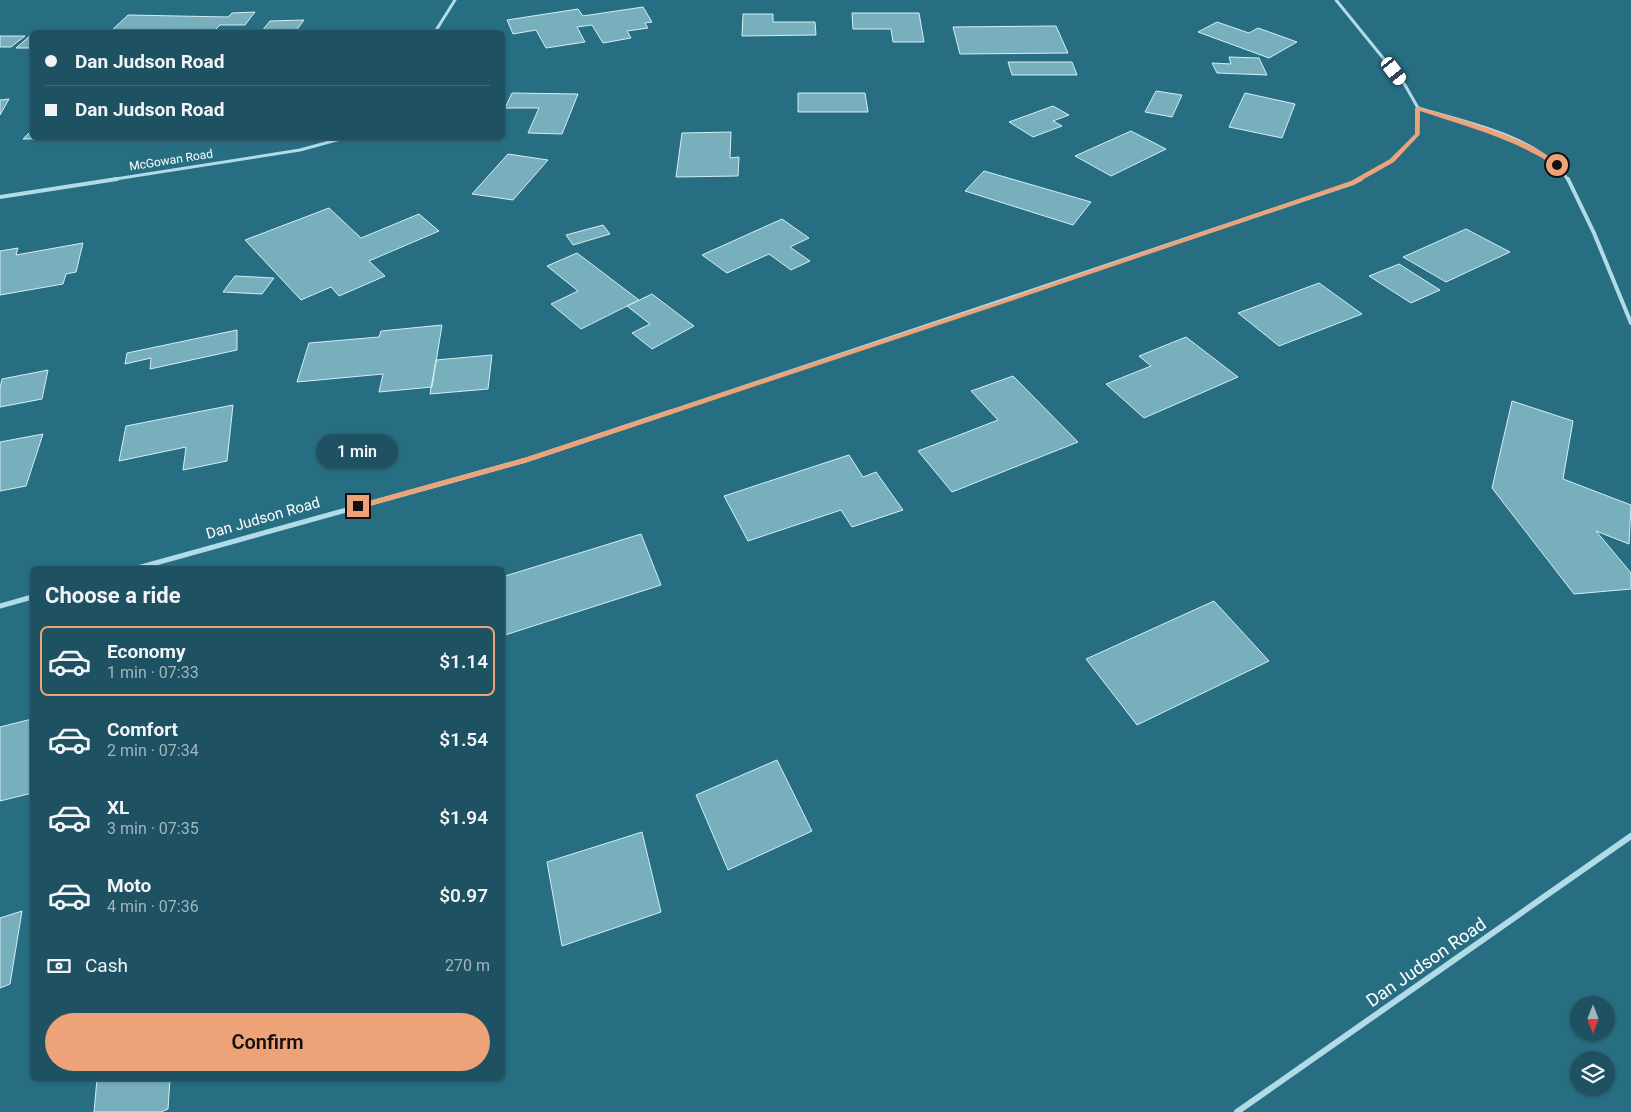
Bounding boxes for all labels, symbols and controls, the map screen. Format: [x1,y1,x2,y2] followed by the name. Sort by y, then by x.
[75,50,224,73] text: Dan Judson Road
[1378,55,1409,87] car
[75,98,224,121] text: Dan Judson Road
[128,146,214,174] street label: McGowan Road
[1546,154,1568,176] route start
[317,434,399,468] callout: 1 min
[337,442,377,461] text: 1 min
[204,493,322,543] street label: Dan Judson Road
[347,495,369,517] route end
[45,583,181,608] text: Choose a ride
[47,639,92,684] icon: car
[107,640,186,663] text: Economy
[439,650,488,673] text: $1.14
[107,663,199,682] text: 1 min · 07:33
[47,717,92,762] icon: car
[107,718,178,741] text: Comfort
[439,728,488,751] text: $1.54
[107,741,199,760] text: 2 min · 07:34
[47,795,92,840] icon: car
[107,796,129,819] text: XL
[439,806,488,829] text: $1.94
[107,819,199,838] text: 3 min · 07:35
[47,873,92,918] icon: car
[107,874,151,897] text: Moto
[439,884,488,907] text: $0.97
[107,897,199,916] text: 4 min · 07:36
[1362,913,1490,1011] street label: Dan Judson Road
[45,952,73,980] icon: cash
[85,954,128,977] text: Cash
[445,956,490,975] text: 270 m
[1570,996,1615,1041] north arrow
[1570,996,1615,1096] map controls
[45,1013,490,1071] button: Confirm
[1570,1051,1615,1096] button: layers

